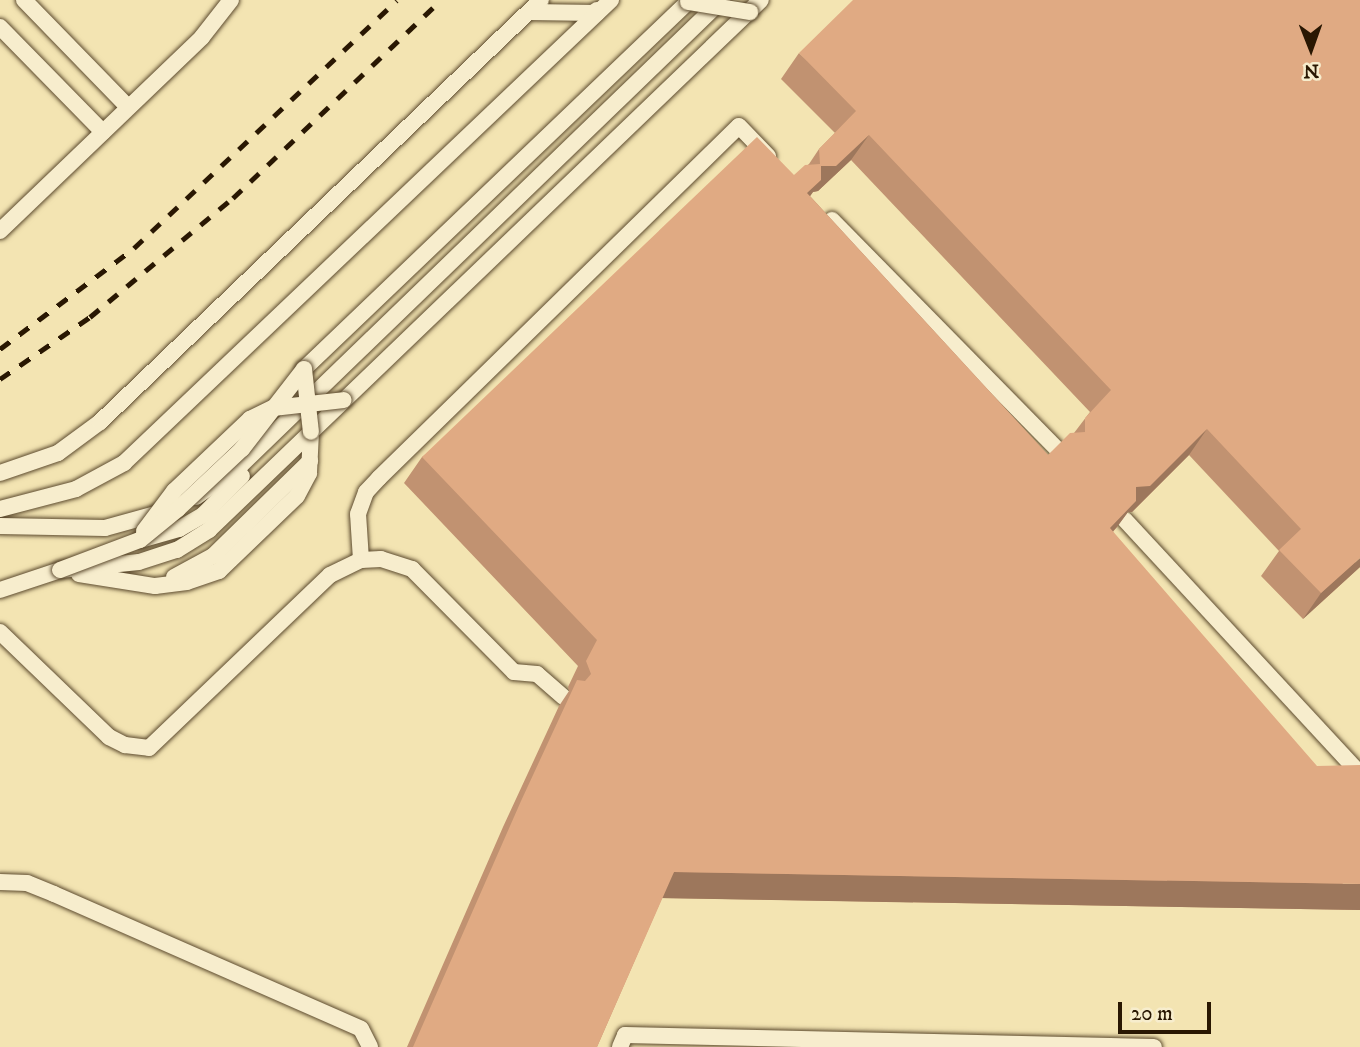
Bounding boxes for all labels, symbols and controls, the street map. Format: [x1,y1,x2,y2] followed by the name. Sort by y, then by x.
[1276,14,1346,84] north arrow
[1303,59,1319,82] text: N
[1122,988,1215,1032] scale bar
[1131,1001,1173,1027] text: 20 m

